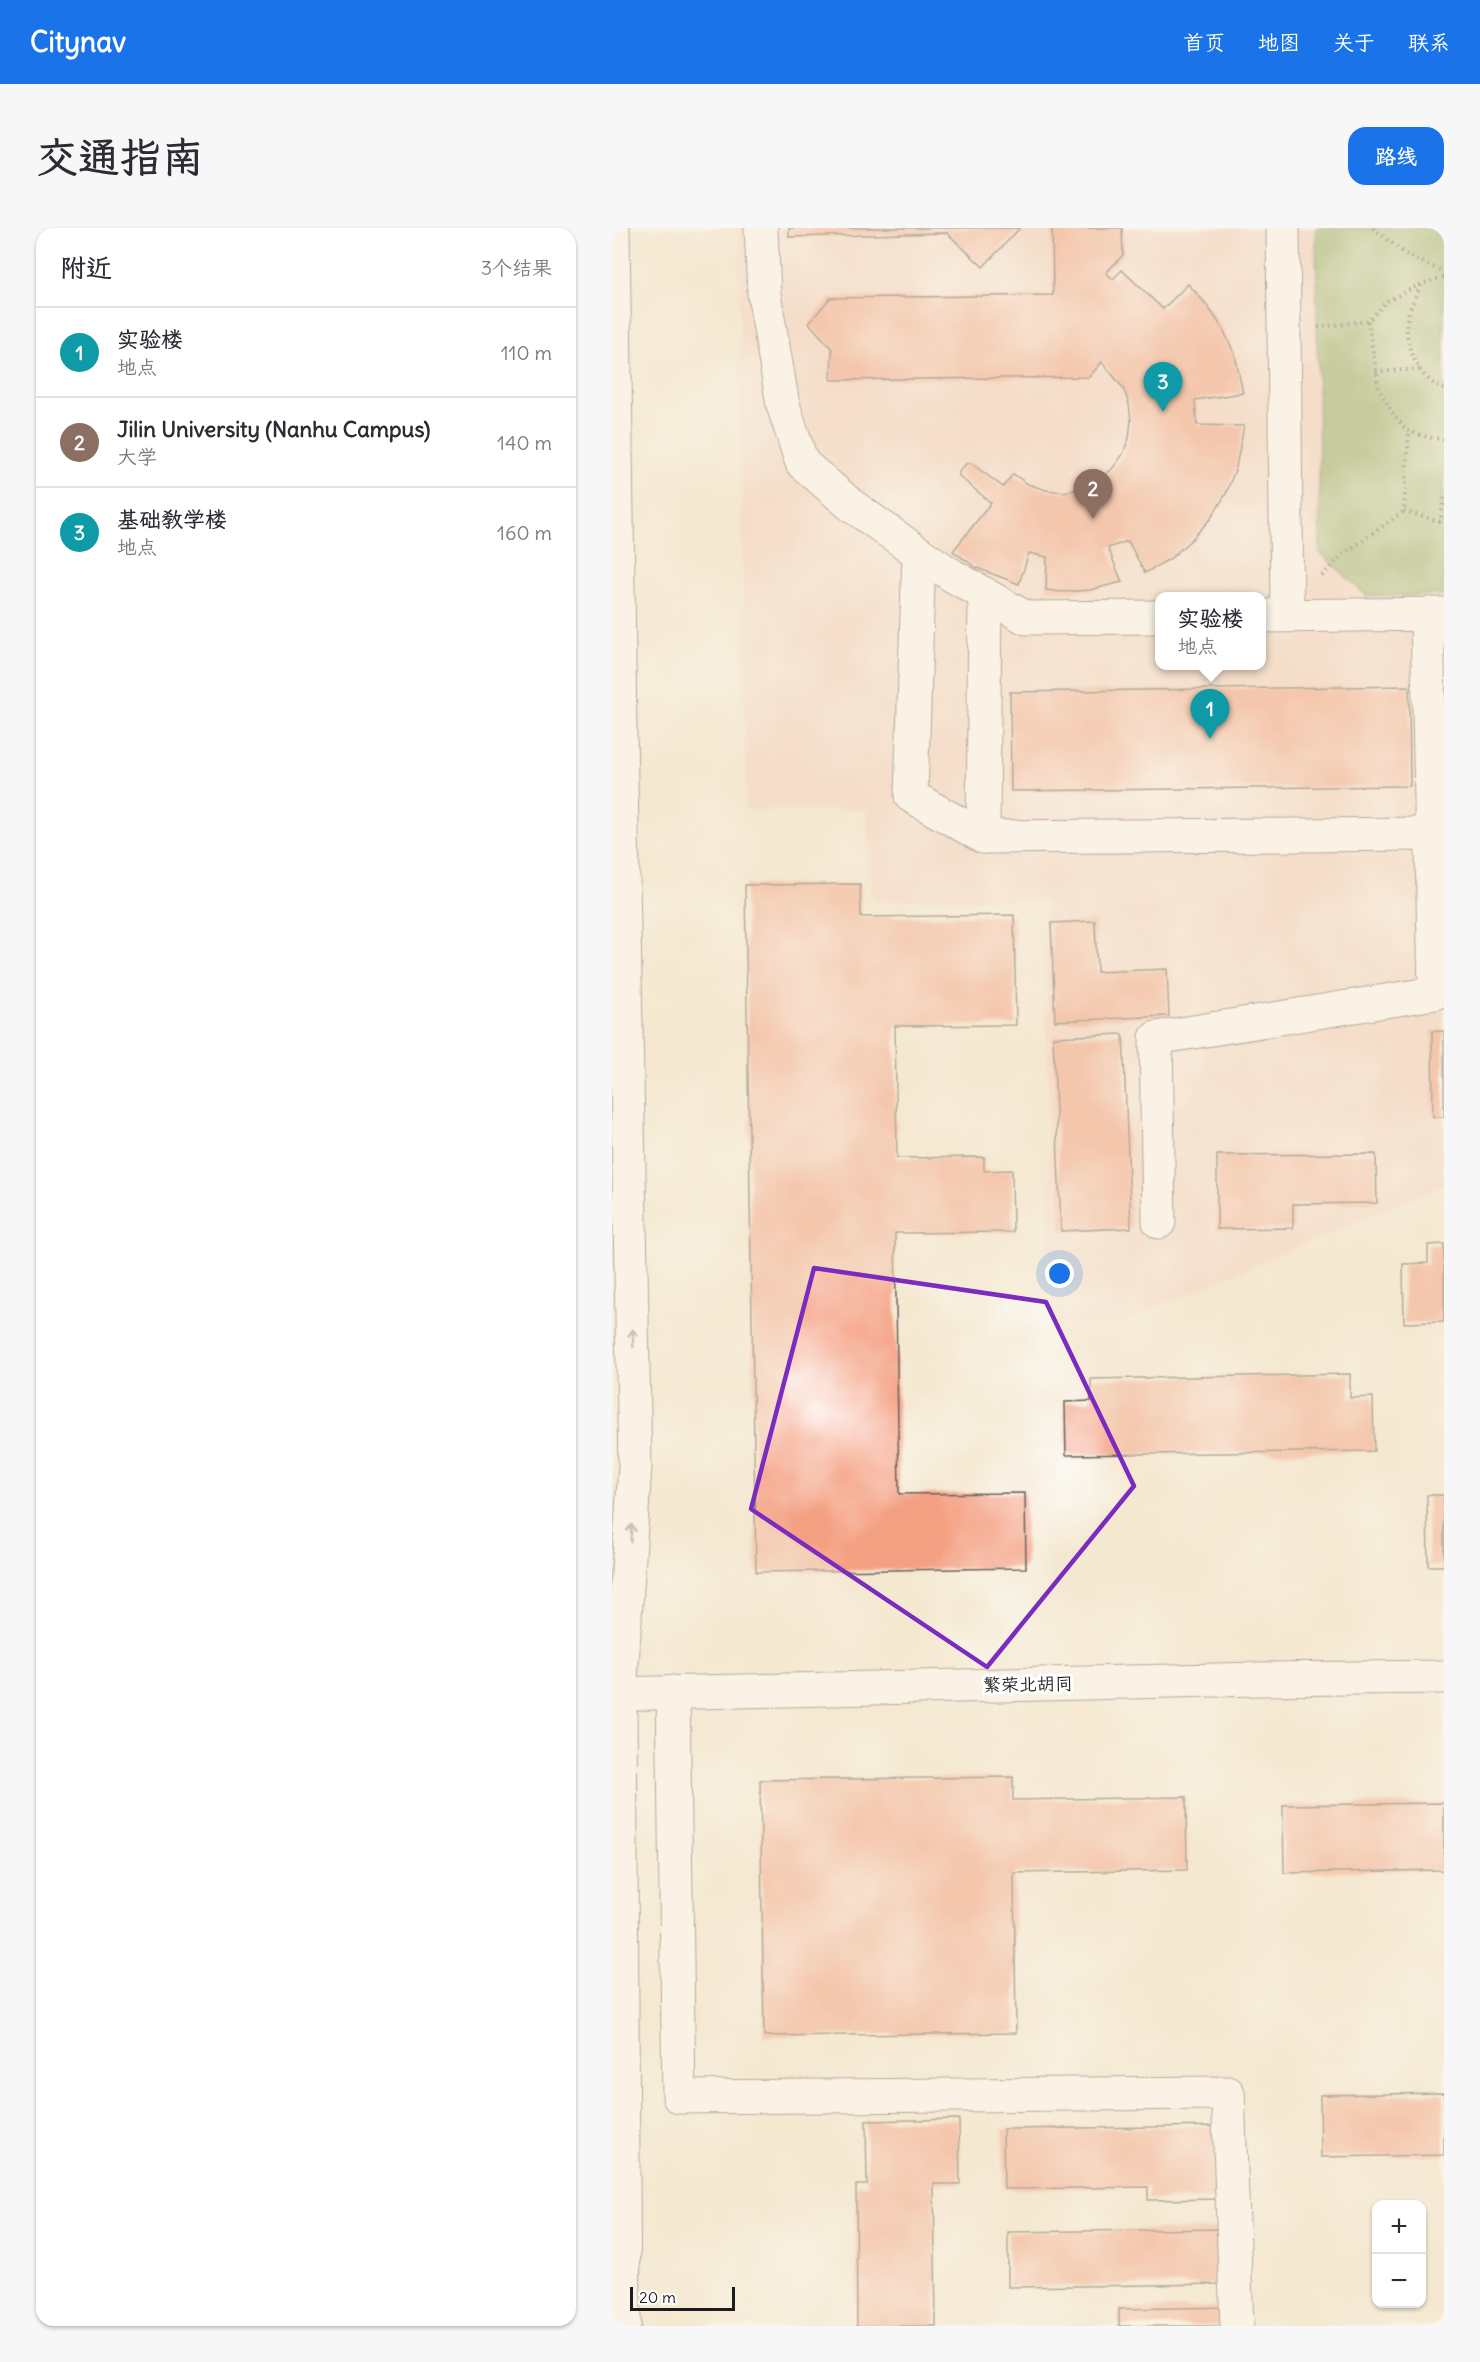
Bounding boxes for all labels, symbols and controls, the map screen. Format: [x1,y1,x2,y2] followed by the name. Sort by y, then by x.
[30,24,126,60] text: Citynav
[1183,29,1225,56] text: 首页
[1258,29,1300,56] text: 地图
[1333,29,1375,56] text: 关于
[1408,29,1450,56] text: 联系
[1348,127,1444,185] button: 路线
[36,131,204,183] text: 交通指南
[60,251,112,284] text: 附近
[481,255,552,280] text: 3个结果
[117,325,183,353] text: 实验楼
[76,340,83,365] text: 1
[501,340,552,365] text: 110 m
[117,354,157,379] text: 地点
[1144,362,1182,412] pin: 3
[117,415,430,443] text: Jilin University (Nanhu Campus)
[74,430,85,455] text: 2
[497,430,552,455] text: 140 m
[117,444,157,469] text: 大学
[1074,470,1112,519] pin: 2
[117,505,227,533] text: 基础教学楼
[74,520,85,545] text: 3
[497,520,552,545] text: 160 m
[117,534,157,559] text: 地点
[1155,592,1266,670] popup
[1177,604,1244,632] text: 实验楼
[1177,633,1217,658] text: 地点
[1190,690,1230,739] pin: 1
[1045,1259,1074,1288] your location
[627,1329,638,1349] one-way arrow
[626,1523,637,1543] one-way arrow
[983,1672,1073,1696] street label: 繁荣北胡同
[1372,2200,1426,2308] map controls
[1372,2200,1426,2254] button: +
[1372,2254,1426,2308] button: −
[630,2284,735,2312] scale bar
[639,2287,676,2307] text: 20 m

